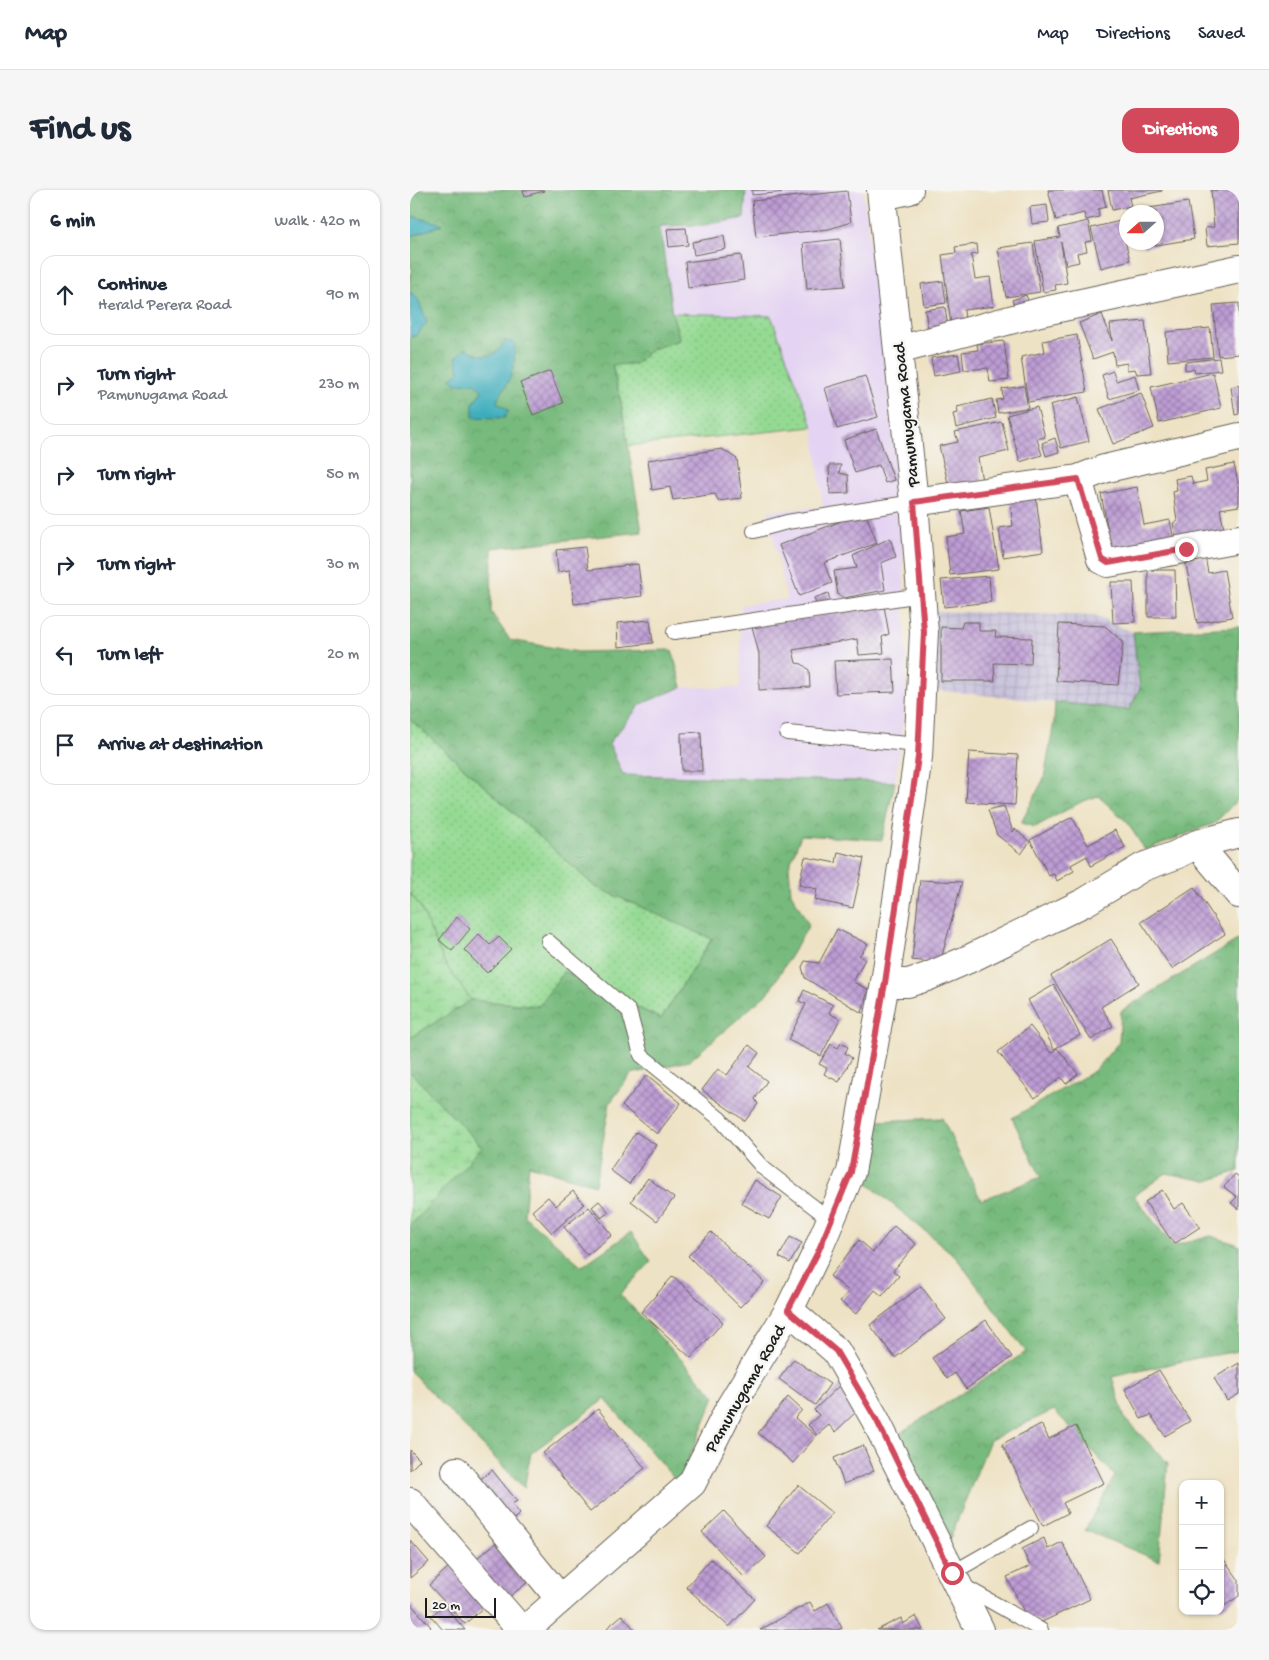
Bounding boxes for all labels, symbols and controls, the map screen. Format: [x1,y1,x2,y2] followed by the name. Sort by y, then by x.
[25,20,67,49] text: Map
[1037,24,1069,45] text: Map
[1097,24,1170,45] text: Directions
[1198,24,1244,45] text: Saved
[1122,108,1239,153] button: Directions
[30,110,130,151] text: Find us
[1119,205,1164,250] north arrow
[50,210,95,235] text: 6 min
[275,213,360,232] text: Walk · 420 m
[98,274,167,297] text: Continue
[51,281,79,309] icon: ahead
[327,286,359,305] text: 90 m
[98,297,231,316] text: Herald Perera Road
[889,340,926,489] street label: Pamunugama Road
[98,364,174,387] text: Turn right
[51,371,79,399] icon: right
[319,376,359,395] text: 230 m
[98,387,227,406] text: Pamunugama Road
[51,461,79,489] icon: right
[98,464,174,487] text: Turn right
[326,466,359,485] text: 50 m
[1175,538,1198,561] route end
[51,551,79,579] icon: right
[98,554,174,577] text: Turn right
[326,556,359,575] text: 30 m
[51,641,79,669] icon: left
[98,644,162,667] text: Turn left
[327,646,359,665] text: 20 m
[51,731,79,759] icon: arrive
[98,734,262,757] text: Arrive at destination
[700,1320,792,1458] street label: Pamunugama Road
[1179,1480,1224,1615] map controls
[1179,1480,1224,1525] button: +
[1179,1525,1224,1570] button: −
[941,1562,964,1585] route start
[1179,1570,1224,1615] button: locate
[425,1595,496,1618] scale bar
[432,1598,460,1615] text: 20 m

